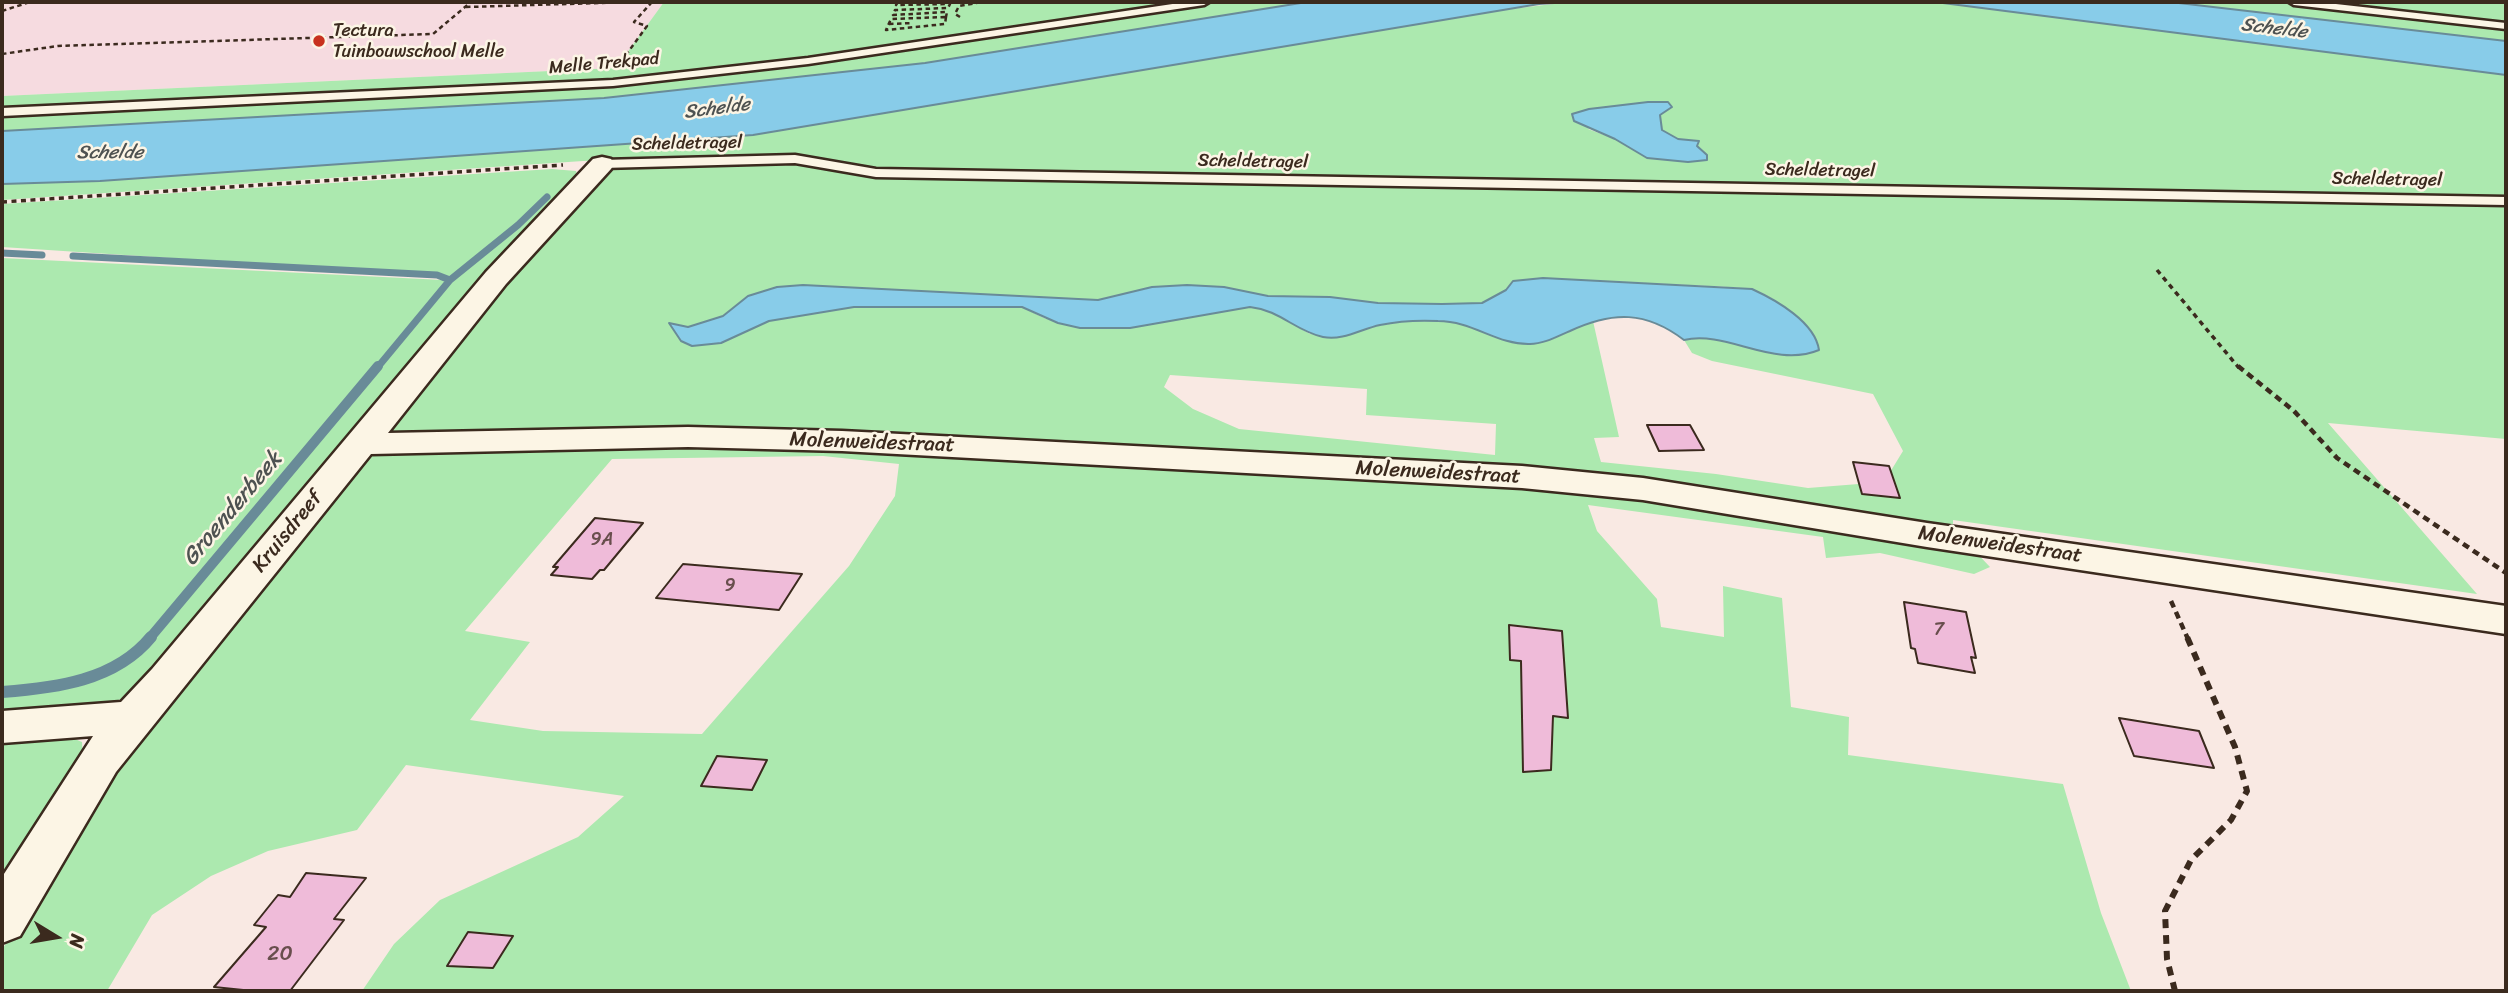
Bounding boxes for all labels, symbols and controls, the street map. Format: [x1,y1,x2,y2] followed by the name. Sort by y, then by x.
[2240,14,2308,44] water label: Schelde
[333,20,504,62] place label: Tectura Tuinbouwschool Melle
[311,33,327,49] marker: Tectura Tuinbouwschool Melle
[548,48,660,80] street label: Melle Trekpad
[683,94,751,124] water label: Schelde
[632,132,742,156] street label: Scheldetragel
[77,142,143,164] water label: Schelde
[1198,150,1308,174] street label: Scheldetragel
[1765,159,1875,183] street label: Scheldetragel
[2332,168,2442,192] street label: Scheldetragel
[789,428,955,458] street label: Molenweidestraat
[177,446,289,572] water label: Groenderbeek
[1355,456,1521,490] street label: Molenweidestraat
[247,486,329,578] street label: Kruisdreef
[1916,521,2084,569] street label: Molenweidestraat
[591,529,613,551] house number: 9A
[724,575,736,597] house number: 9
[1934,619,1944,641] house number: 7
[21,902,91,972] north arrow
[60,931,95,951] text: N
[267,942,293,968] house number: 20

